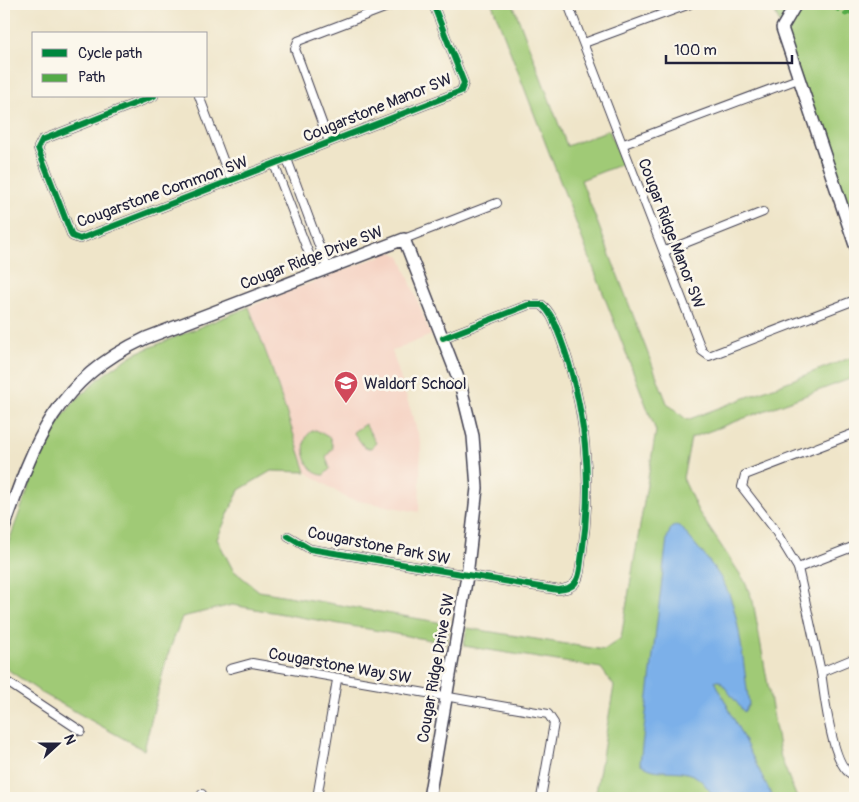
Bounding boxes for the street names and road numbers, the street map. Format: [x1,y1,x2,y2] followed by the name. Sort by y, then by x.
[300,69,455,147] street label: Cougarstone Manor SW
[74,152,251,232] street label: Cougarstone Common SW
[633,156,709,311] street label: Cougar Ridge Manor SW
[237,222,385,294] street label: Cougar Ridge Drive SW
[306,522,452,570] street label: Cougarstone Park SW
[413,592,459,744] street label: Cougar Ridge Drive SW
[267,644,413,688] street label: Cougarstone Way SW

